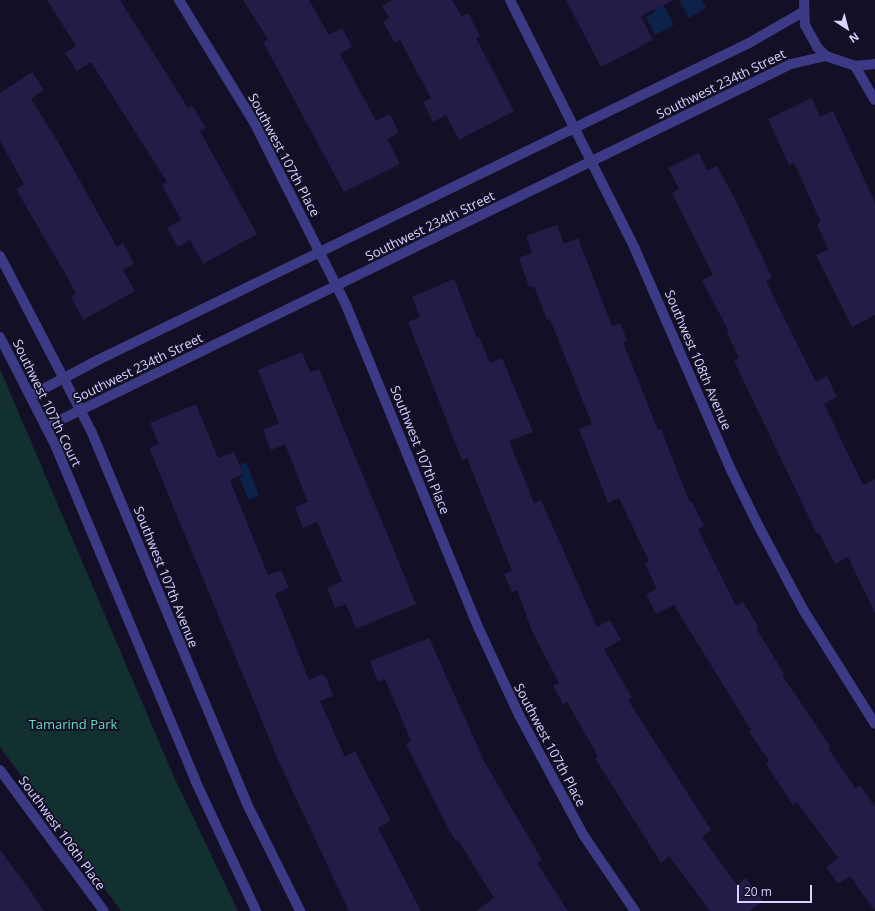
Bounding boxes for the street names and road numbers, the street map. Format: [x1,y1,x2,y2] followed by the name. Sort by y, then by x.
[654,46,788,122] street label: Southwest 234th Street
[245,91,323,219] street label: Southwest 107th Place
[363,188,497,264] street label: Southwest 234th Street
[661,288,735,432] street label: Southwest 108th Avenue
[71,330,205,406] street label: Southwest 234th Street
[9,337,85,469] street label: Southwest 107th Court
[387,383,453,517] street label: Southwest 107th Place
[131,504,201,650] street label: Southwest 107th Avenue
[511,681,589,809] street label: Southwest 107th Place
[15,773,109,893] street label: Southwest 106th Place

